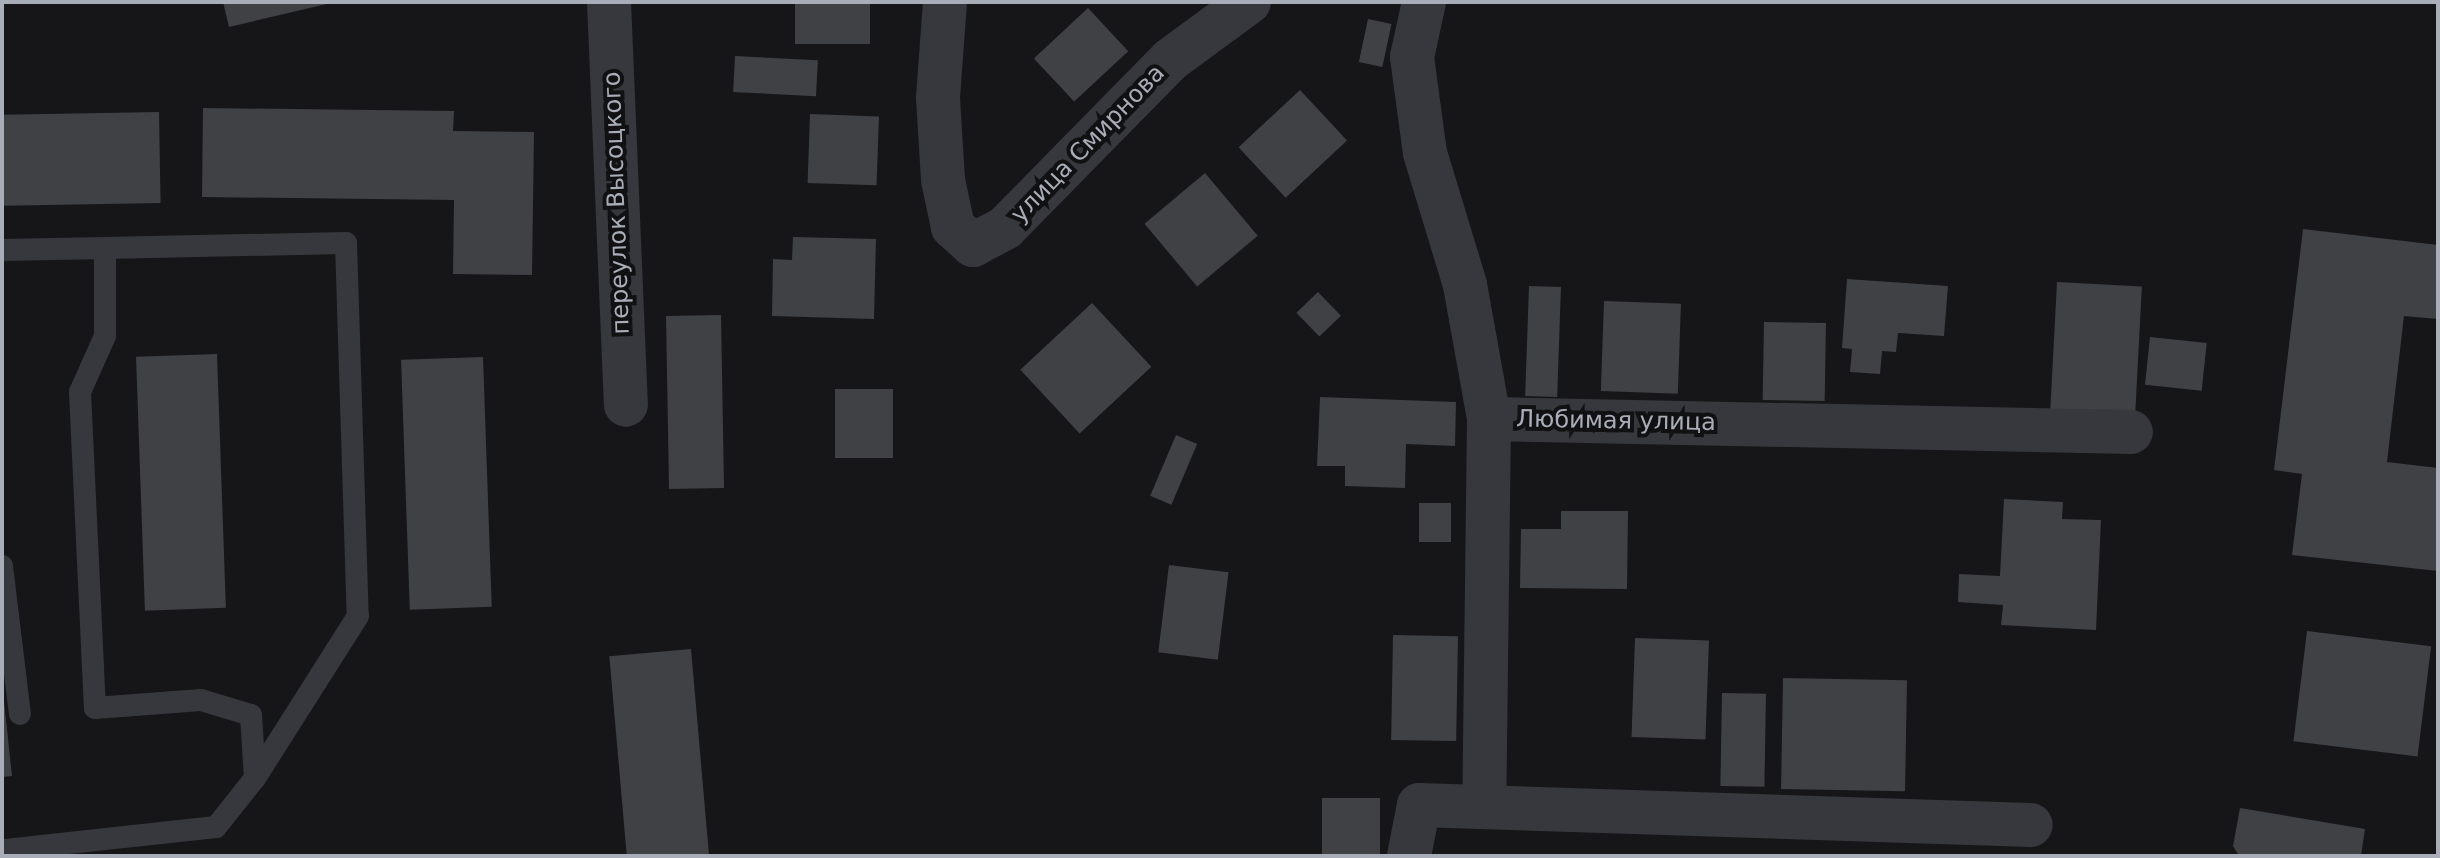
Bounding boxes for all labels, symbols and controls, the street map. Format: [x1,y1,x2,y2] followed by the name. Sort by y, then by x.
[1005,59,1171,229] street label: улица Смирнова
[598,71,636,335] street label: переулок Высоцкого
[1516,405,1716,437] street label: Любимая улица

